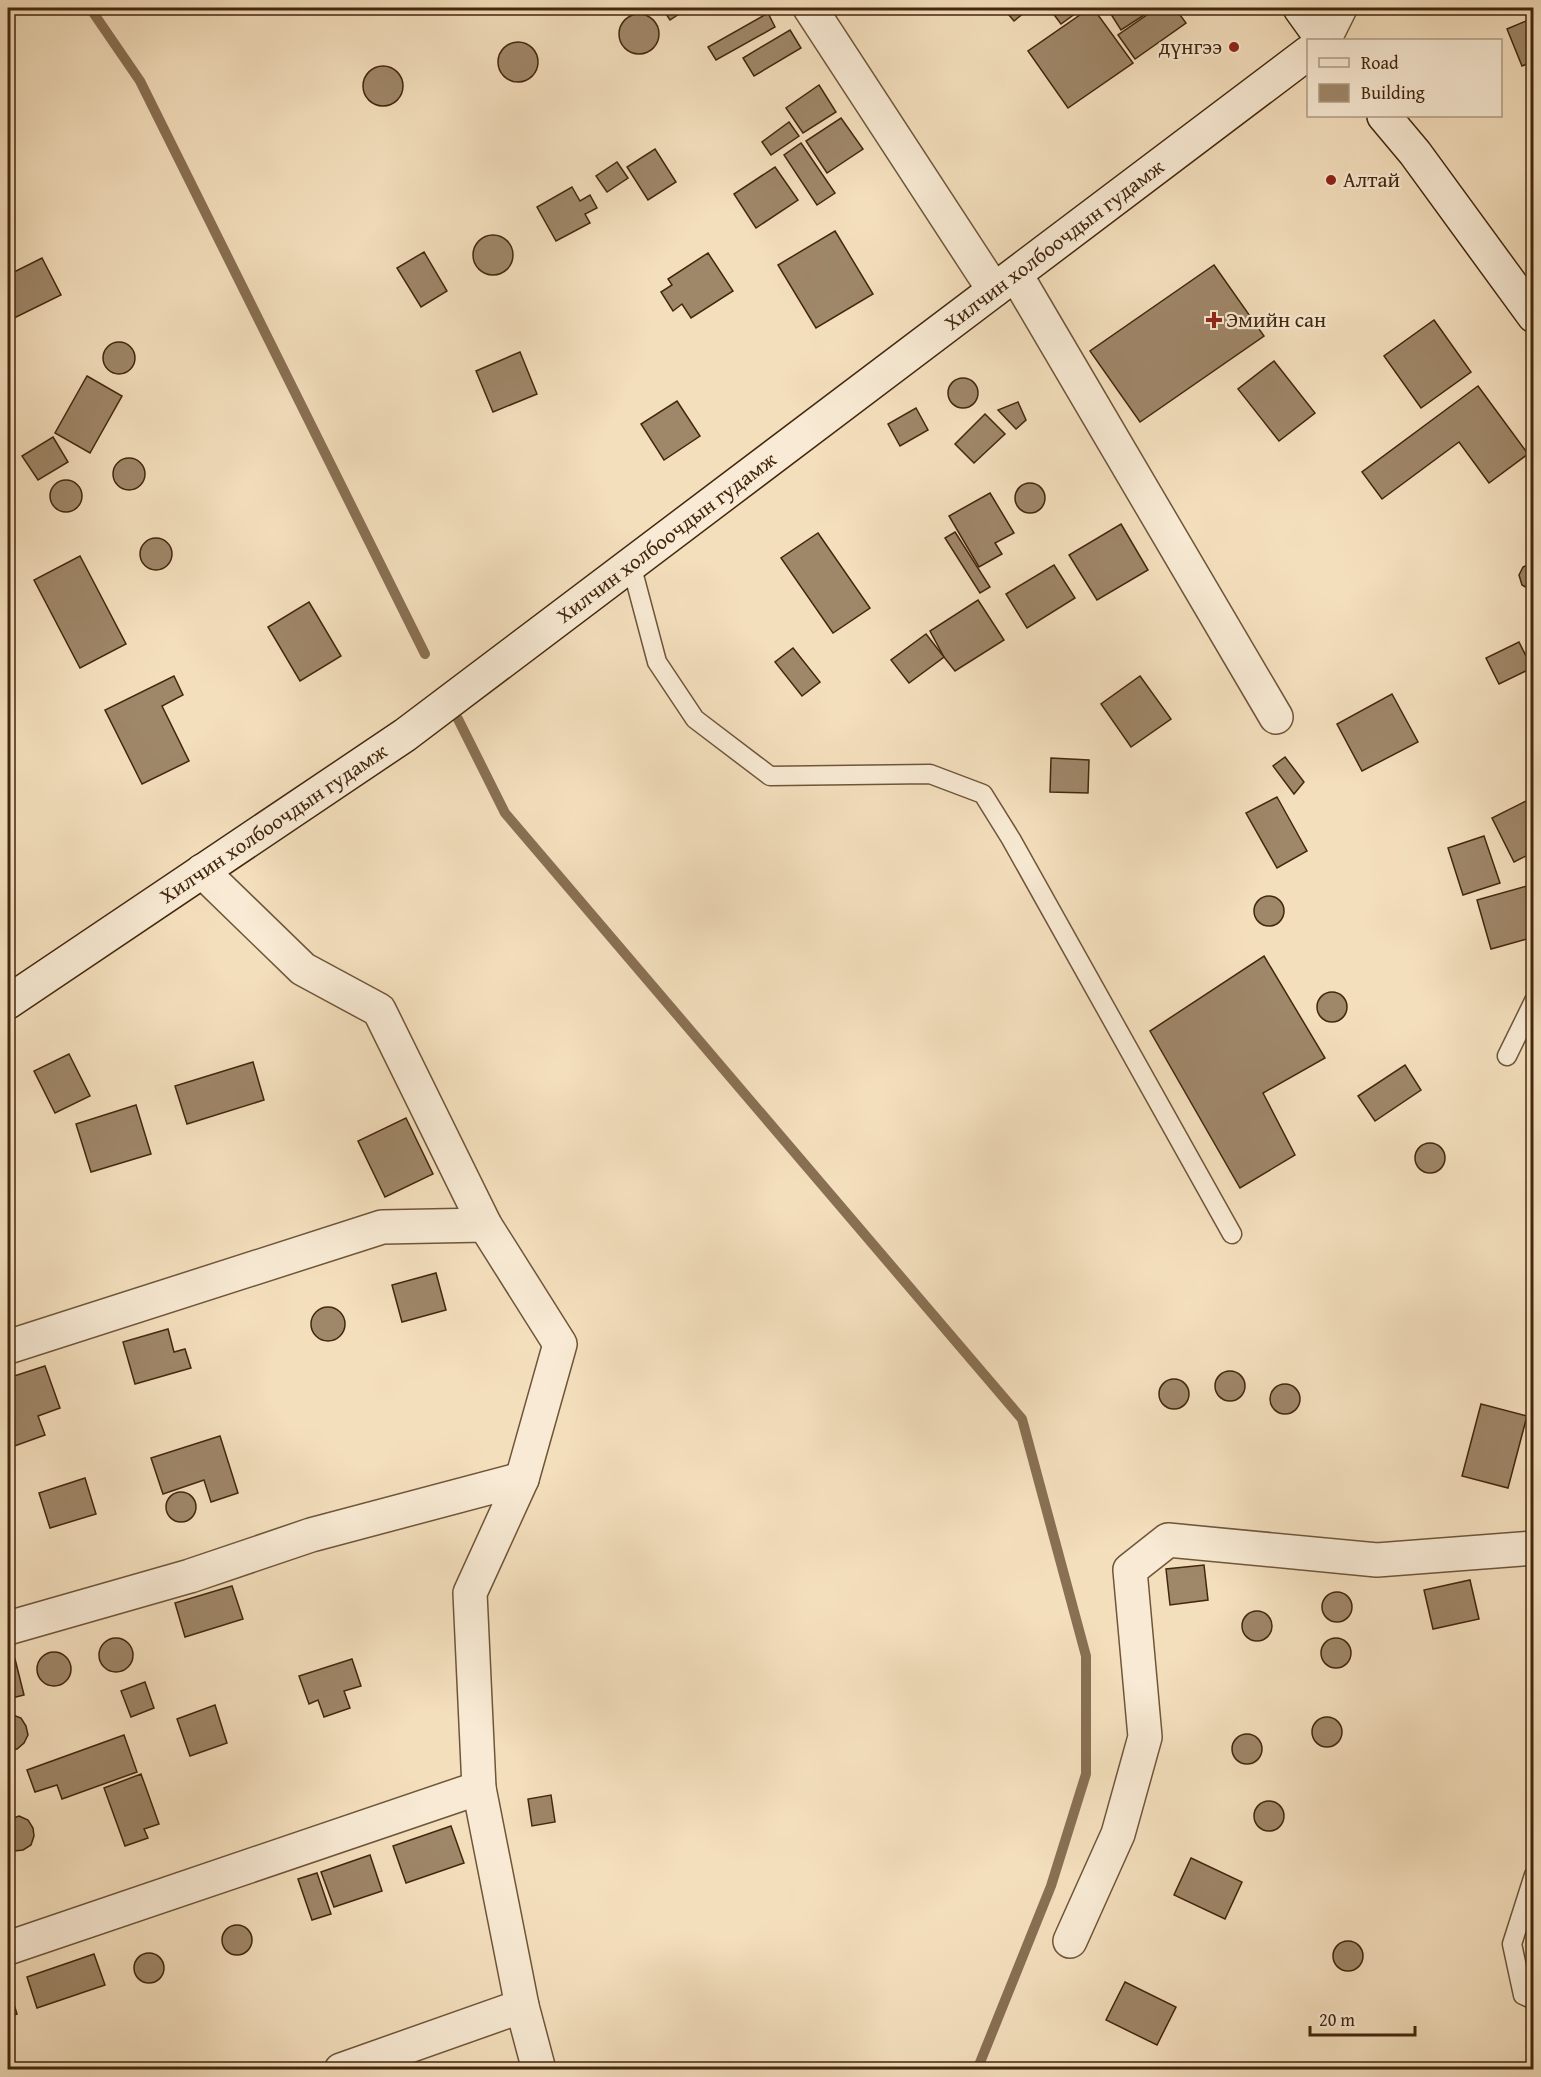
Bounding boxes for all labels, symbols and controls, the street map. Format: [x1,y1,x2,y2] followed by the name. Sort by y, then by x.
[1159,31,1222,62] place label: дүнгээ
[1307,39,1502,117] legend
[1227,40,1241,54] marker: дүнгээ
[1361,49,1399,76] text: Road
[1361,79,1425,106] text: Building
[937,151,1171,338] street label: Хилчин холбоочдын гудамж
[1343,164,1400,195] place label: Алтай
[1324,173,1338,187] marker: Алтай
[1226,304,1326,335] place label: Эмийн сан
[1207,313,1221,327] marker: Эмийн сан
[550,444,783,630] street label: Хилчин холбоочдын гудамж
[153,735,394,911] street label: Хилчин холбоочдын гудамж
[1310,1999,1415,2037] scale bar
[1319,2006,1355,2033] text: 20 m

